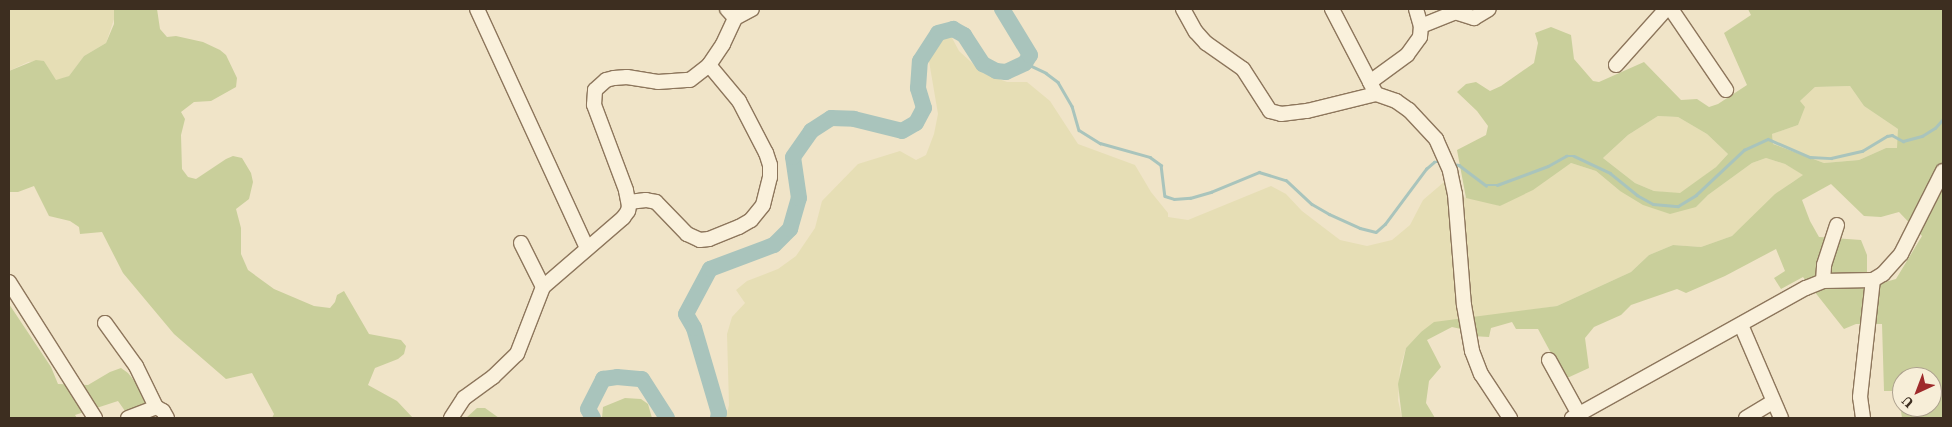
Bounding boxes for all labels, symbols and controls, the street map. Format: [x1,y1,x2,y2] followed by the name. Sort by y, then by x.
[1892,367,1942,417] north arrow
[1897,391,1918,413] text: U

